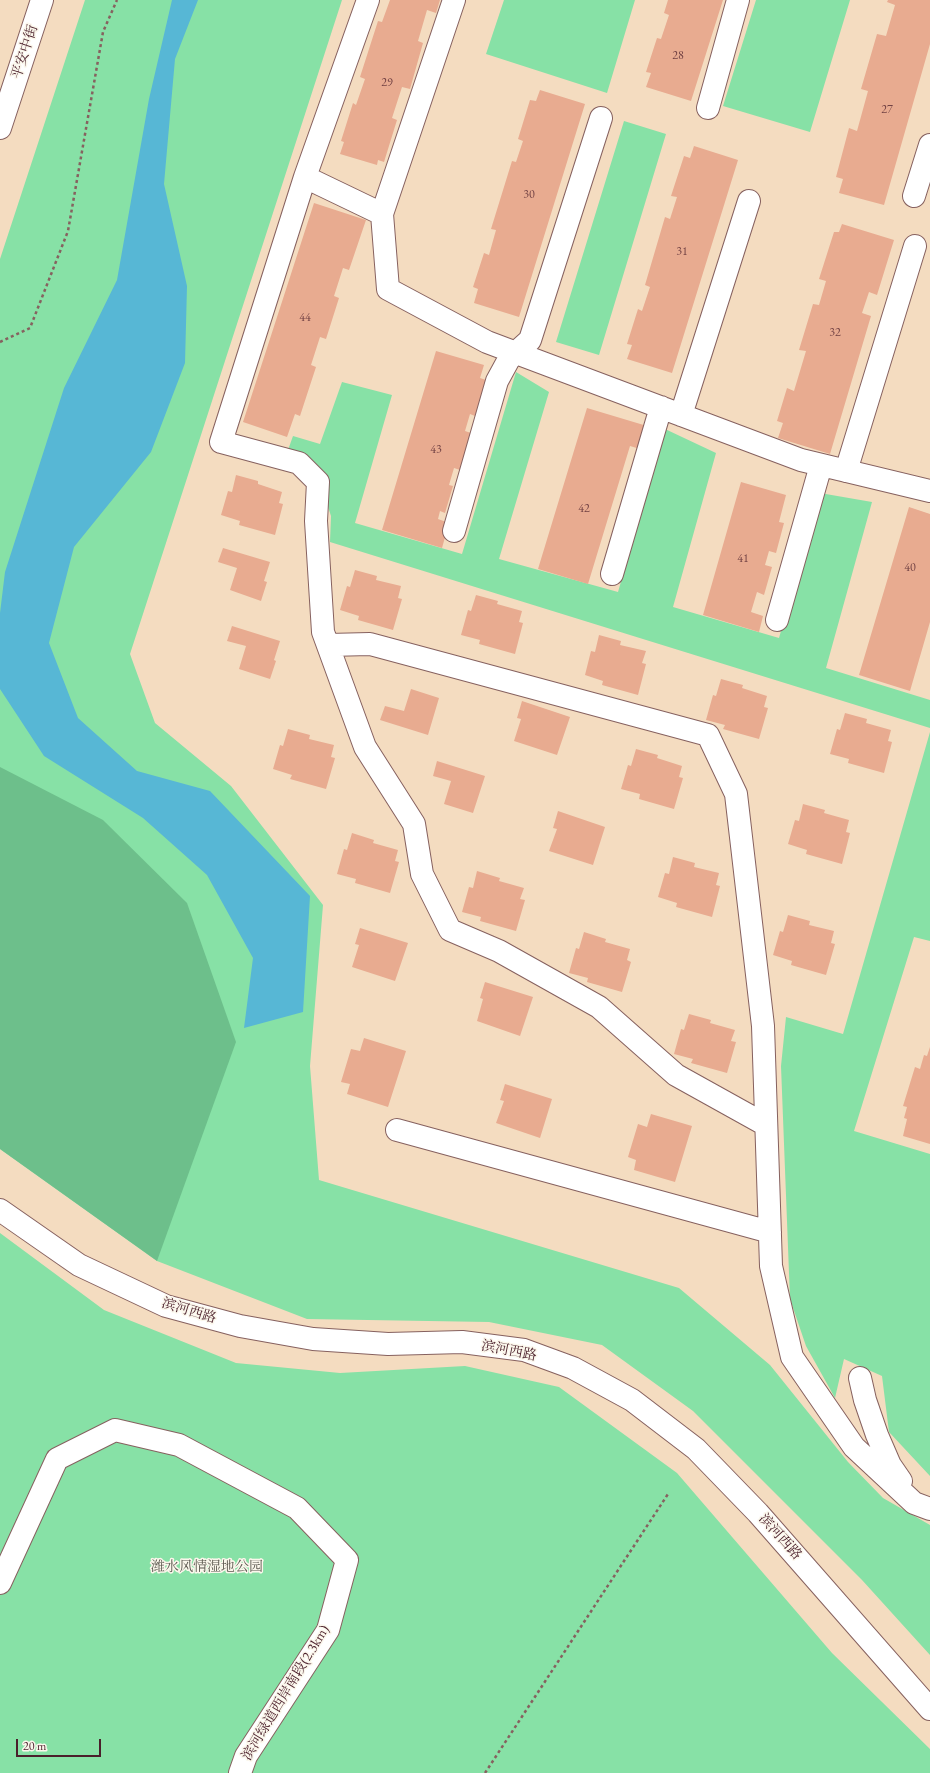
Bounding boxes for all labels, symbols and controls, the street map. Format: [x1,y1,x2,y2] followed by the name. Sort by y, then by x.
[8,23,42,81] street label: 平安中街
[672,49,684,63] house number: 28
[381,76,393,90] house number: 29
[881,103,893,117] house number: 27
[523,188,535,202] house number: 30
[676,245,688,259] house number: 31
[299,311,311,325] house number: 44
[829,326,841,340] house number: 32
[430,443,442,457] house number: 43
[578,502,590,516] house number: 42
[737,552,749,566] house number: 41
[904,561,916,575] house number: 40
[160,1295,218,1327] street label: 滨河西路
[480,1337,538,1365] street label: 滨河西路
[755,1511,805,1563] street label: 滨河西路
[151,1559,263,1575] park label: 潍水风情湿地公园
[239,1622,333,1764] street label: 滨河绿道西岸南段(2.3km)
[18,1731,103,1757] scale bar
[23,1738,46,1754] text: 20 m

